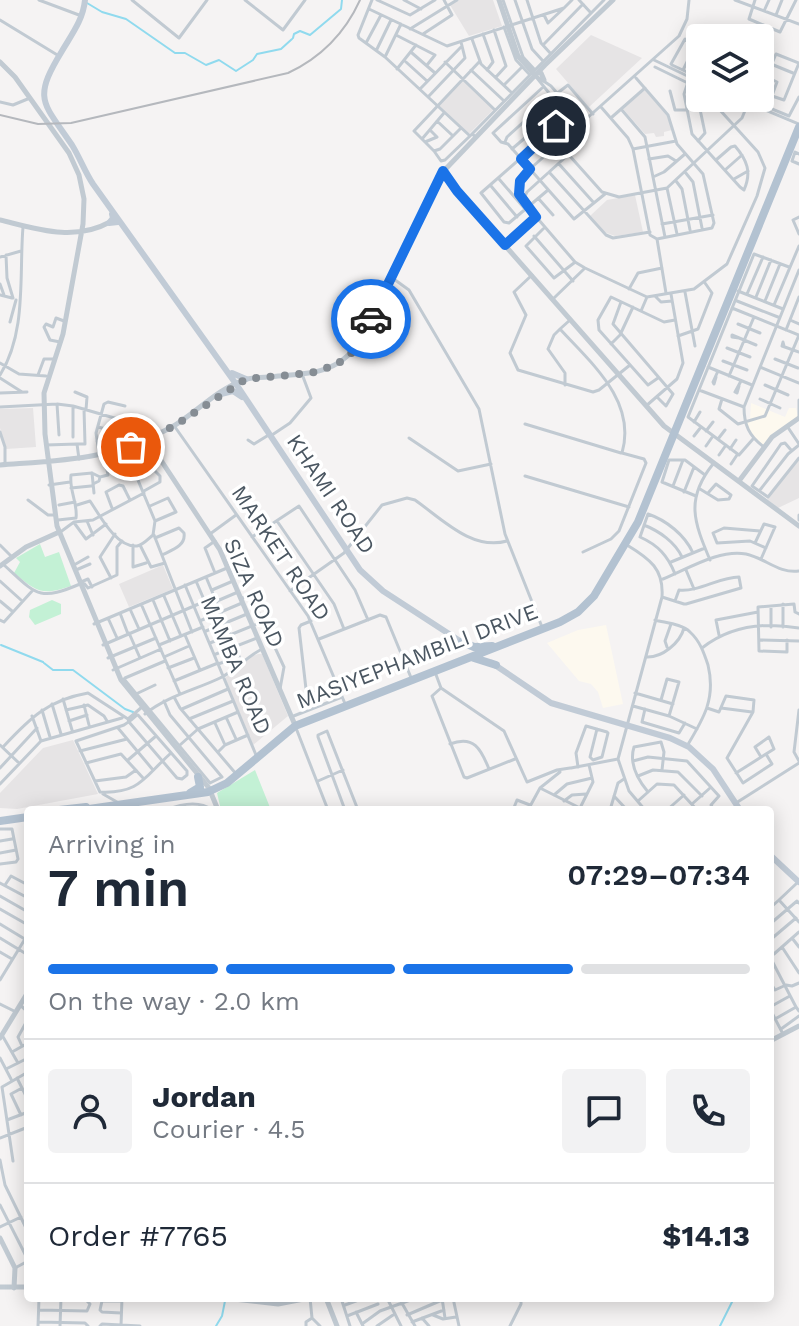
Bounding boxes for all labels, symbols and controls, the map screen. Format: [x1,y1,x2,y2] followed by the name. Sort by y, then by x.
[686,24,774,112] map controls
[686,24,774,112] button: layers
[522,92,590,160] pin
[534,104,578,148] icon: home
[331,279,411,359] courier
[349,297,393,341] icon: car
[97,413,165,481] pin
[109,425,153,469] icon: bag
[282,429,380,559] street label: KHAMI ROAD
[227,481,335,625] street label: MARKET ROAD
[219,535,289,651] street label: SIZA ROAD
[196,592,276,738] street label: MAMBA ROAD
[293,598,541,714] street label: MASIYEPHAMBILI DRIVE
[48,829,176,859] text: Arriving in
[567,857,750,892] text: 07:29–07:34
[48,858,189,919] text: 7 min
[48,986,300,1016] text: On the way · 2.0 km
[48,1069,132,1153] button: person
[562,1069,646,1153] button: chat
[666,1069,750,1153] button: phone
[152,1079,256,1114] text: Jordan
[152,1114,305,1144] text: Courier · 4.5
[48,1218,228,1253] text: Order #7765
[662,1218,750,1253] text: $14.13

